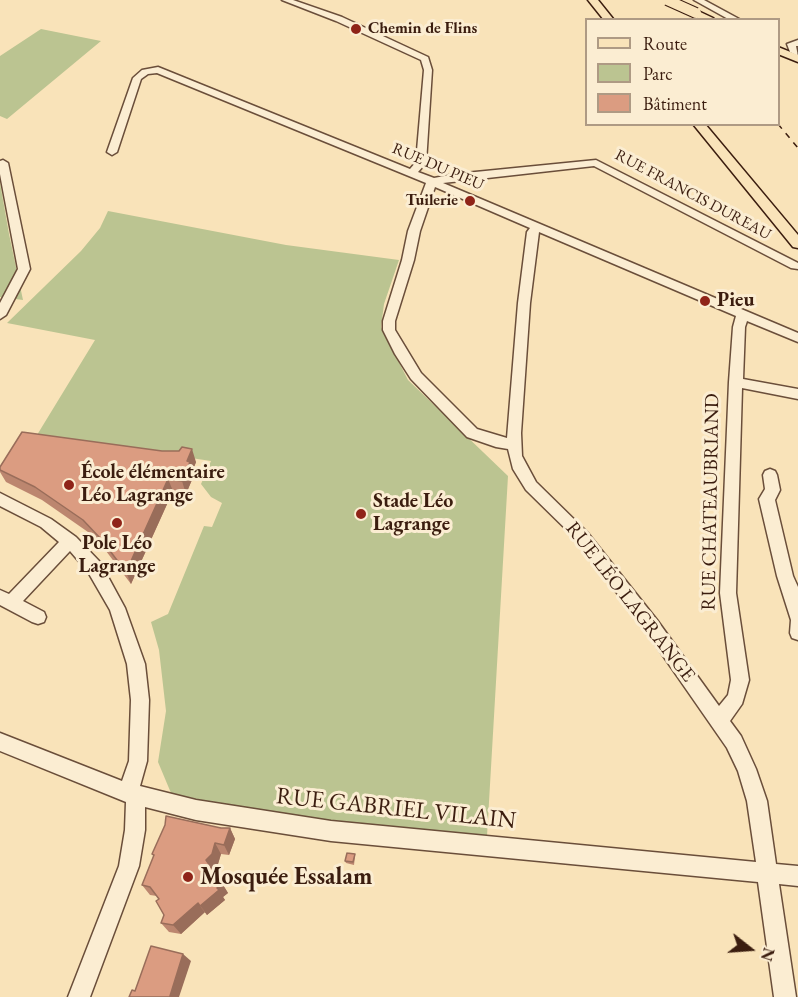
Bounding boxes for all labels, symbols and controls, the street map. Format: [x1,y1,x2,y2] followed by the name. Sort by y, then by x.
[585,18,780,126] legend
[368,19,477,39] place label: Chemin de Flins
[349,22,363,36] marker: Chemin de Flins
[643,32,687,55] text: Route
[643,62,673,85] text: Parc
[643,92,707,115] text: Bâtiment
[389,139,487,195] street label: RUE DU PIEU
[612,146,774,244] street label: RUE FRANCIS DUREAU
[405,191,458,211] place label: Tuilerie
[463,194,477,208] marker: Tuilerie
[717,289,754,313] place label: Pieu
[698,294,712,308] marker: Pieu
[697,393,725,611] street label: RUE CHATEAUBRIAND
[81,461,225,508] place label: École élémentaire Léo Lagrange
[62,478,76,492] marker: École élémentaire Léo Lagrange
[373,490,453,537] place label: Stade Léo Lagrange
[354,507,368,521] marker: Stade Léo Lagrange
[110,516,124,530] marker: Pole Léo Lagrange
[560,517,700,687] street label: RUE LÉO LAGRANGE
[78,532,156,579] place label: Pole Léo Lagrange
[275,782,517,836] street label: RUE GABRIEL VILAIN
[200,863,372,891] place label: Mosquée Essalam
[181,870,195,884] marker: Mosquée Essalam
[720,919,780,979] north arrow
[756,945,780,964] text: N

